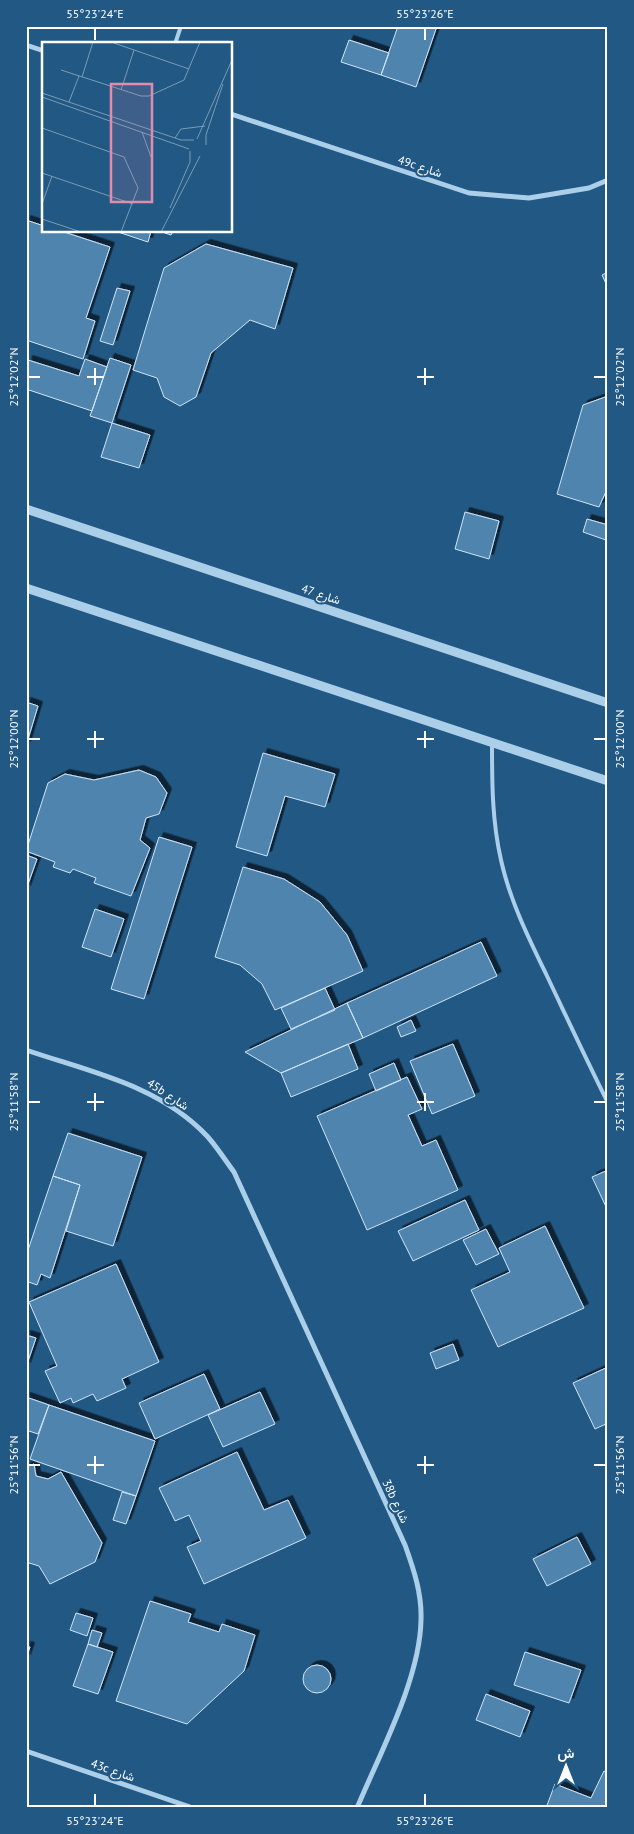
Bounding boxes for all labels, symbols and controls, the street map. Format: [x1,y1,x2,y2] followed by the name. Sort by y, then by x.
[66,6,124,21] text: 55°23'24"E
[396,6,454,21] text: 55°23'26"E
[42,42,232,232] inset map
[395,152,444,182] street label: 49c شارع
[6,347,21,407] text: 25°12'02"N
[612,347,627,407] text: 25°12'02"N
[299,581,343,609] street label: شارع 47
[6,709,21,769] text: 25°12'00"N
[612,709,627,769] text: 25°12'00"N
[6,1072,21,1132] text: 25°11'58"N
[612,1072,627,1132] text: 25°11'58"N
[143,1075,192,1115] street label: 45b شارع
[6,1435,21,1495] text: 25°11'56"N
[612,1435,627,1495] text: 25°11'56"N
[377,1477,413,1526] street label: 38b شارع
[542,1742,592,1792] north arrow
[558,1744,575,1762] text: ش
[88,1755,137,1786] street label: 43c شارع
[66,1813,124,1828] text: 55°23'24"E
[396,1813,454,1828] text: 55°23'26"E

